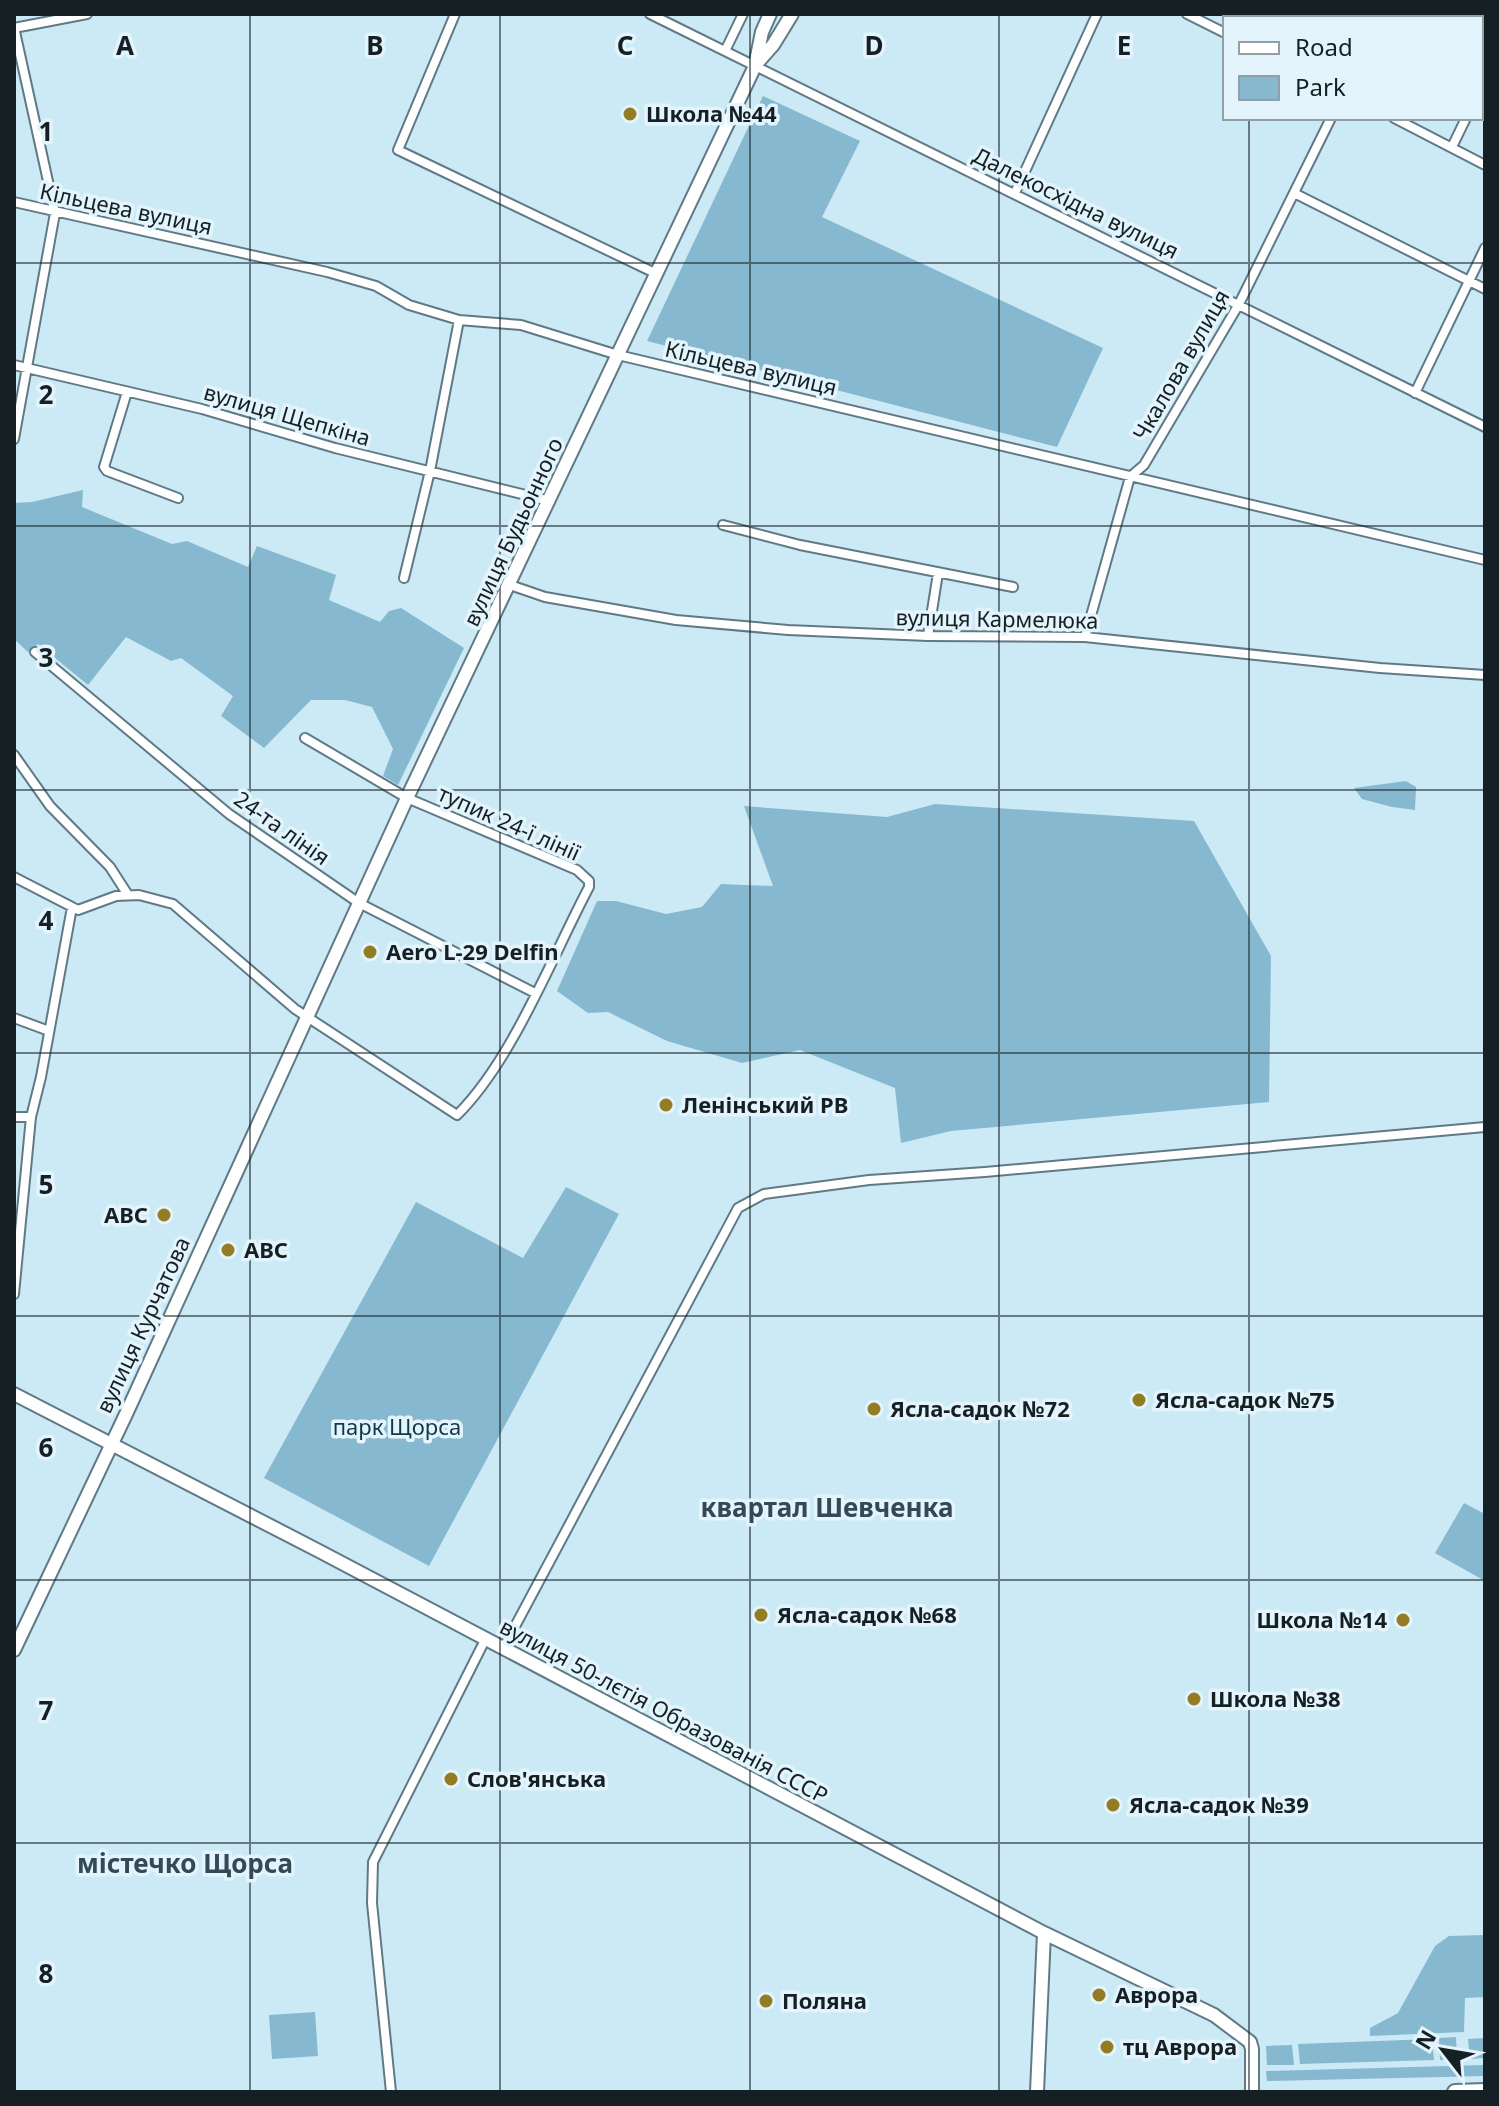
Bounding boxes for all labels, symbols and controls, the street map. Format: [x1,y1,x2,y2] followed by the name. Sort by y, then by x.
[1223,16,1483,120] legend
[116,27,134,63] text: A
[366,27,384,63] text: B
[617,27,633,63] text: C
[864,27,884,63] text: D
[1117,27,1131,63] text: E
[1295,30,1353,63] text: Road
[1295,70,1346,103] text: Park
[646,98,777,128] place label: Школа №44
[621,105,639,123] marker: Школа №44
[39,113,53,149] text: 1
[969,139,1184,265] street label: Далекосхідна вулиця
[37,175,215,241] street label: Кільцева вулиця
[1125,284,1236,445] street label: Чкалова вулиця
[662,333,840,401] street label: Кільцева вулиця
[39,376,54,412] text: 2
[201,376,374,452] street label: вулиця Щепкіна
[455,432,569,631] street label: вулиця Будьонного
[895,601,1099,635] street label: вулиця Кармелюка
[39,639,53,675] text: 3
[433,777,586,867] street label: тупик 24-ї лінії
[229,783,336,871] street label: 24-та лінія
[39,902,54,938] text: 4
[386,936,559,966] place label: Aero L-29 Delfin
[361,943,379,961] marker: Aero L-29 Delfin
[682,1089,848,1119] place label: Ленінський РВ
[657,1096,675,1114] marker: Ленінський РВ
[39,1166,53,1202] text: 5
[104,1199,148,1229] place label: ABC
[155,1206,173,1224] marker: ABC
[88,1232,196,1418] street label: вулиця Курчатова
[244,1234,288,1264] place label: АВС
[219,1241,237,1259] marker: АВС
[1155,1384,1335,1414] place label: Ясла-садок №75
[1130,1391,1148,1409] marker: Ясла-садок №75
[890,1393,1070,1423] place label: Ясла-садок №72
[865,1400,883,1418] marker: Ясла-садок №72
[333,1411,461,1441] park label: парк Щорса
[39,1429,54,1465] text: 6
[700,1489,954,1525] district label: квартал Шевченка
[777,1599,957,1629] place label: Ясла-садок №68
[1256,1604,1387,1634] place label: Школа №14
[752,1606,770,1624] marker: Ясла-садок №68
[495,1611,834,1810] street label: вулиця 50-лєтія Образованія СССР
[1394,1611,1412,1629] marker: Школа №14
[1210,1683,1341,1713] place label: Школа №38
[1185,1690,1203,1708] marker: Школа №38
[39,1692,54,1728] text: 7
[467,1763,606,1793] place label: Слов'янська
[442,1770,460,1788] marker: Слов'янська
[1129,1789,1309,1819] place label: Ясла-садок №39
[1104,1796,1122,1814] marker: Ясла-садок №39
[77,1845,293,1881] district label: містечко Щорса
[39,1955,53,1991] text: 8
[1115,1979,1198,2009] place label: Аврора
[782,1985,867,2015] place label: Поляна
[1090,1986,1108,2004] marker: Аврора
[757,1992,775,2010] marker: Поляна
[1403,2010,1483,2090] north arrow
[1408,2024,1442,2055] text: N
[1123,2031,1237,2061] place label: тц Аврора
[1098,2038,1116,2056] marker: тц Аврора

